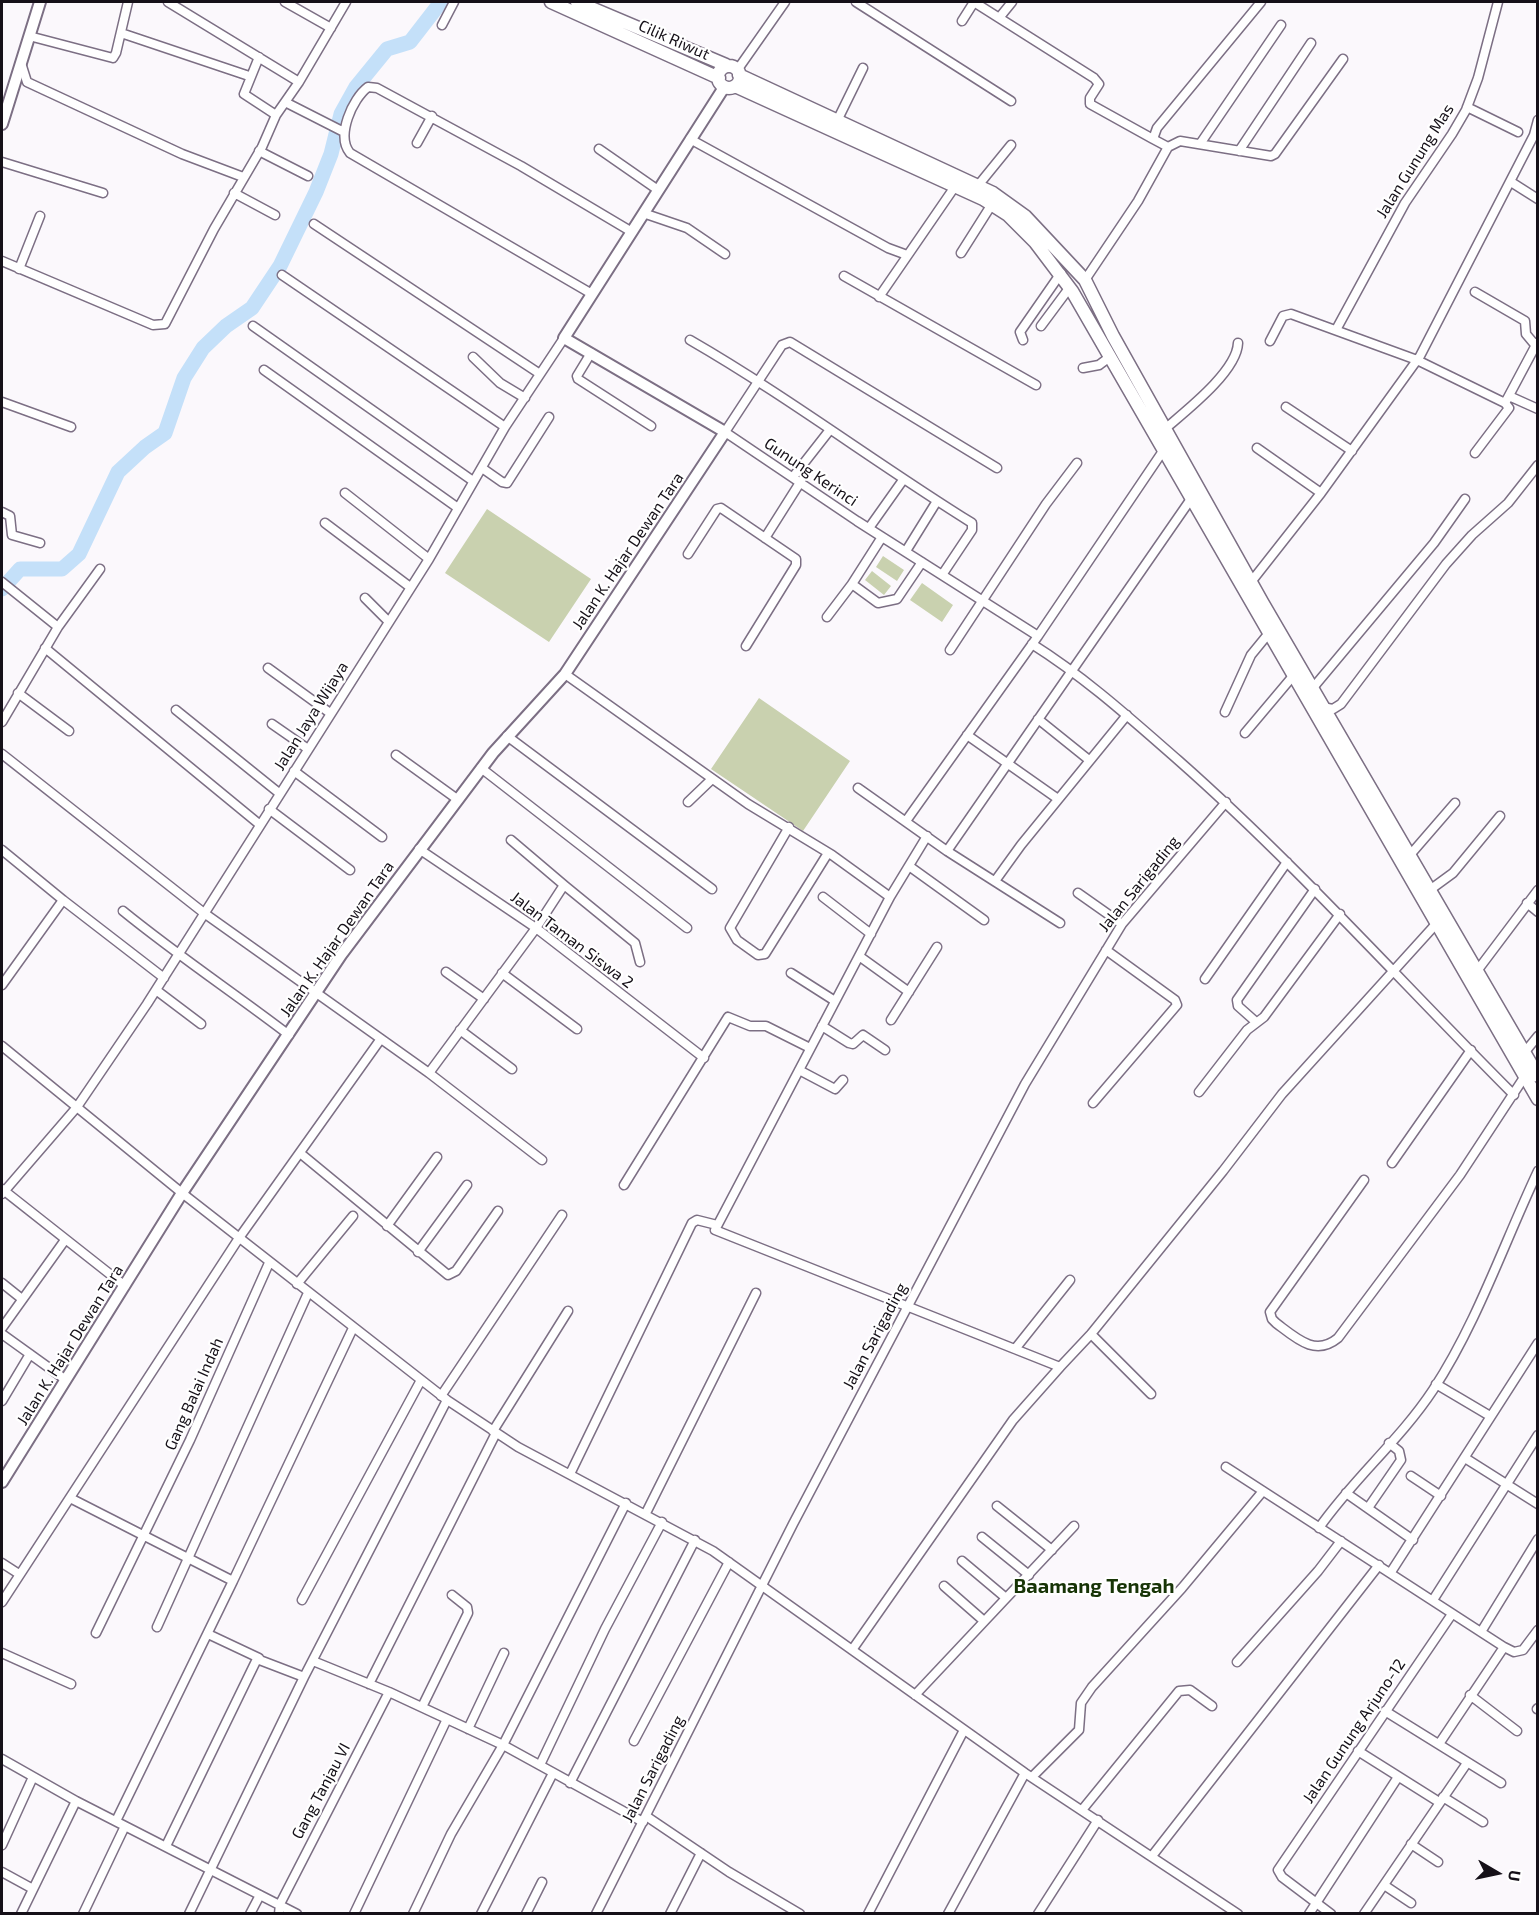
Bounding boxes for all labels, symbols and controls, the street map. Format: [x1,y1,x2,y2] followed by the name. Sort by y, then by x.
[635,16,713,64] street label: Cilik Riwut
[1372,100,1458,222] street label: Jalan Gunung Mas
[761,434,861,510] street label: Gunung Kerinci
[568,469,688,633] street label: Jalan K. Hajar Dewan Tara
[270,658,352,774] street label: Jalan Jaya Wijaya
[1094,832,1184,936] street label: Jalan Sarigading
[276,858,398,1020] street label: Jalan K. Hajar Dewan Tara
[507,888,637,992] street label: Jalan Taman Siswa 2
[13,1261,127,1429] street label: Jalan K. Hajar Dewan Tara
[839,1280,911,1392] street label: Jalan Sarigading
[161,1335,227,1453] street label: Gang Balai Indah
[1014,1574,1174,1598] district label: Baamang Tengah
[1299,1655,1409,1807] street label: Jalan Gunung Arjuno-12
[618,1712,688,1826] street label: Jalan Sarigading
[288,1740,354,1842] street label: Gang Tanjau VI
[1467,1843,1527,1903] north arrow
[1505,1869,1526,1883] text: U

